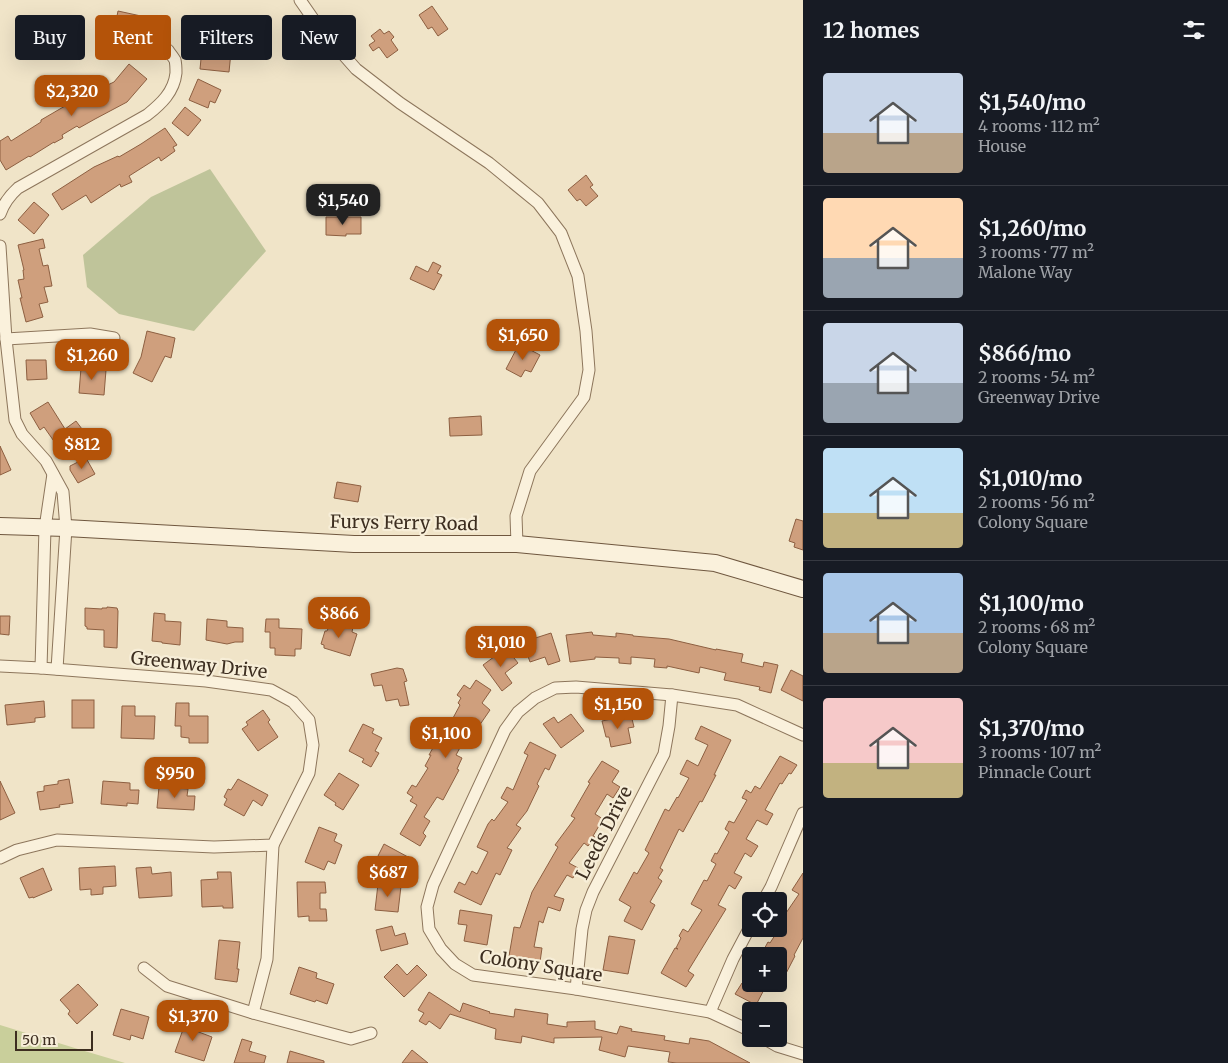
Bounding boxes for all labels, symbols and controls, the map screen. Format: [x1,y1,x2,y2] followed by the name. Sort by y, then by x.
[15,15,85,60] chip: Buy
[95,15,171,60] chip: Rent
[181,15,272,60] chip: Filters
[282,15,356,60] chip: New
[1180,16,1208,44] icon: filters
[823,17,920,44] text: 12 homes
[31,74,113,117] pin: $2,320
[46,81,98,101] text: $2,320
[978,89,1086,116] text: $1,540/mo
[863,93,923,153] icon: home
[978,116,1100,136] text: 4 rooms · 112 m²
[978,136,1026,156] text: House
[302,184,384,226] pin: $1,540
[317,190,369,210] text: $1,540
[978,215,1086,242] text: $1,260/mo
[863,218,923,278] icon: home
[978,242,1094,262] text: 3 rooms · 77 m²
[978,262,1072,282] text: Malone Way
[482,318,564,361] pin: $1,650
[498,325,548,345] text: $1,650
[51,338,133,381] pin: $1,260
[978,340,1071,367] text: $866/mo
[863,343,923,403] icon: home
[66,345,118,365] text: $1,260
[978,367,1095,387] text: 2 rooms · 54 m²
[978,387,1100,407] text: Greenway Drive
[52,428,112,470] pin: $812
[64,434,100,454] text: $812
[978,465,1082,492] text: $1,010/mo
[863,468,923,528] icon: home
[978,492,1095,512] text: 2 rooms · 56 m²
[330,510,479,535] street label: Furys Ferry Road
[978,512,1088,532] text: Colony Square
[978,590,1084,617] text: $1,100/mo
[863,593,923,653] icon: home
[309,596,369,639] pin: $866
[319,603,359,623] text: $866
[978,617,1095,637] text: 2 rooms · 68 m²
[460,626,542,668] pin: $1,010
[476,632,526,652] text: $1,010
[978,637,1088,657] text: Colony Square
[130,646,268,683] street label: Greenway Drive
[577,688,659,730] pin: $1,150
[594,694,642,714] text: $1,150
[978,715,1084,742] text: $1,370/mo
[405,716,487,759] pin: $1,100
[863,718,923,778] icon: home
[421,723,471,743] text: $1,100
[978,742,1101,762] text: 3 rooms · 107 m²
[145,756,205,799] pin: $950
[978,762,1091,782] text: Pinnacle Court
[155,763,195,783] text: $950
[570,782,637,883] street label: Leeds Drive
[358,856,418,898] pin: $687
[368,862,408,882] text: $687
[742,892,787,1047] map controls
[742,892,787,937] button: locate
[478,944,604,987] street label: Colony Square
[742,947,787,992] button: +
[152,1000,234,1042] pin: $1,370
[742,1002,787,1047] button: −
[168,1006,218,1026] text: $1,370
[15,1028,92,1051] scale bar
[22,1031,56,1049] text: 50 m

